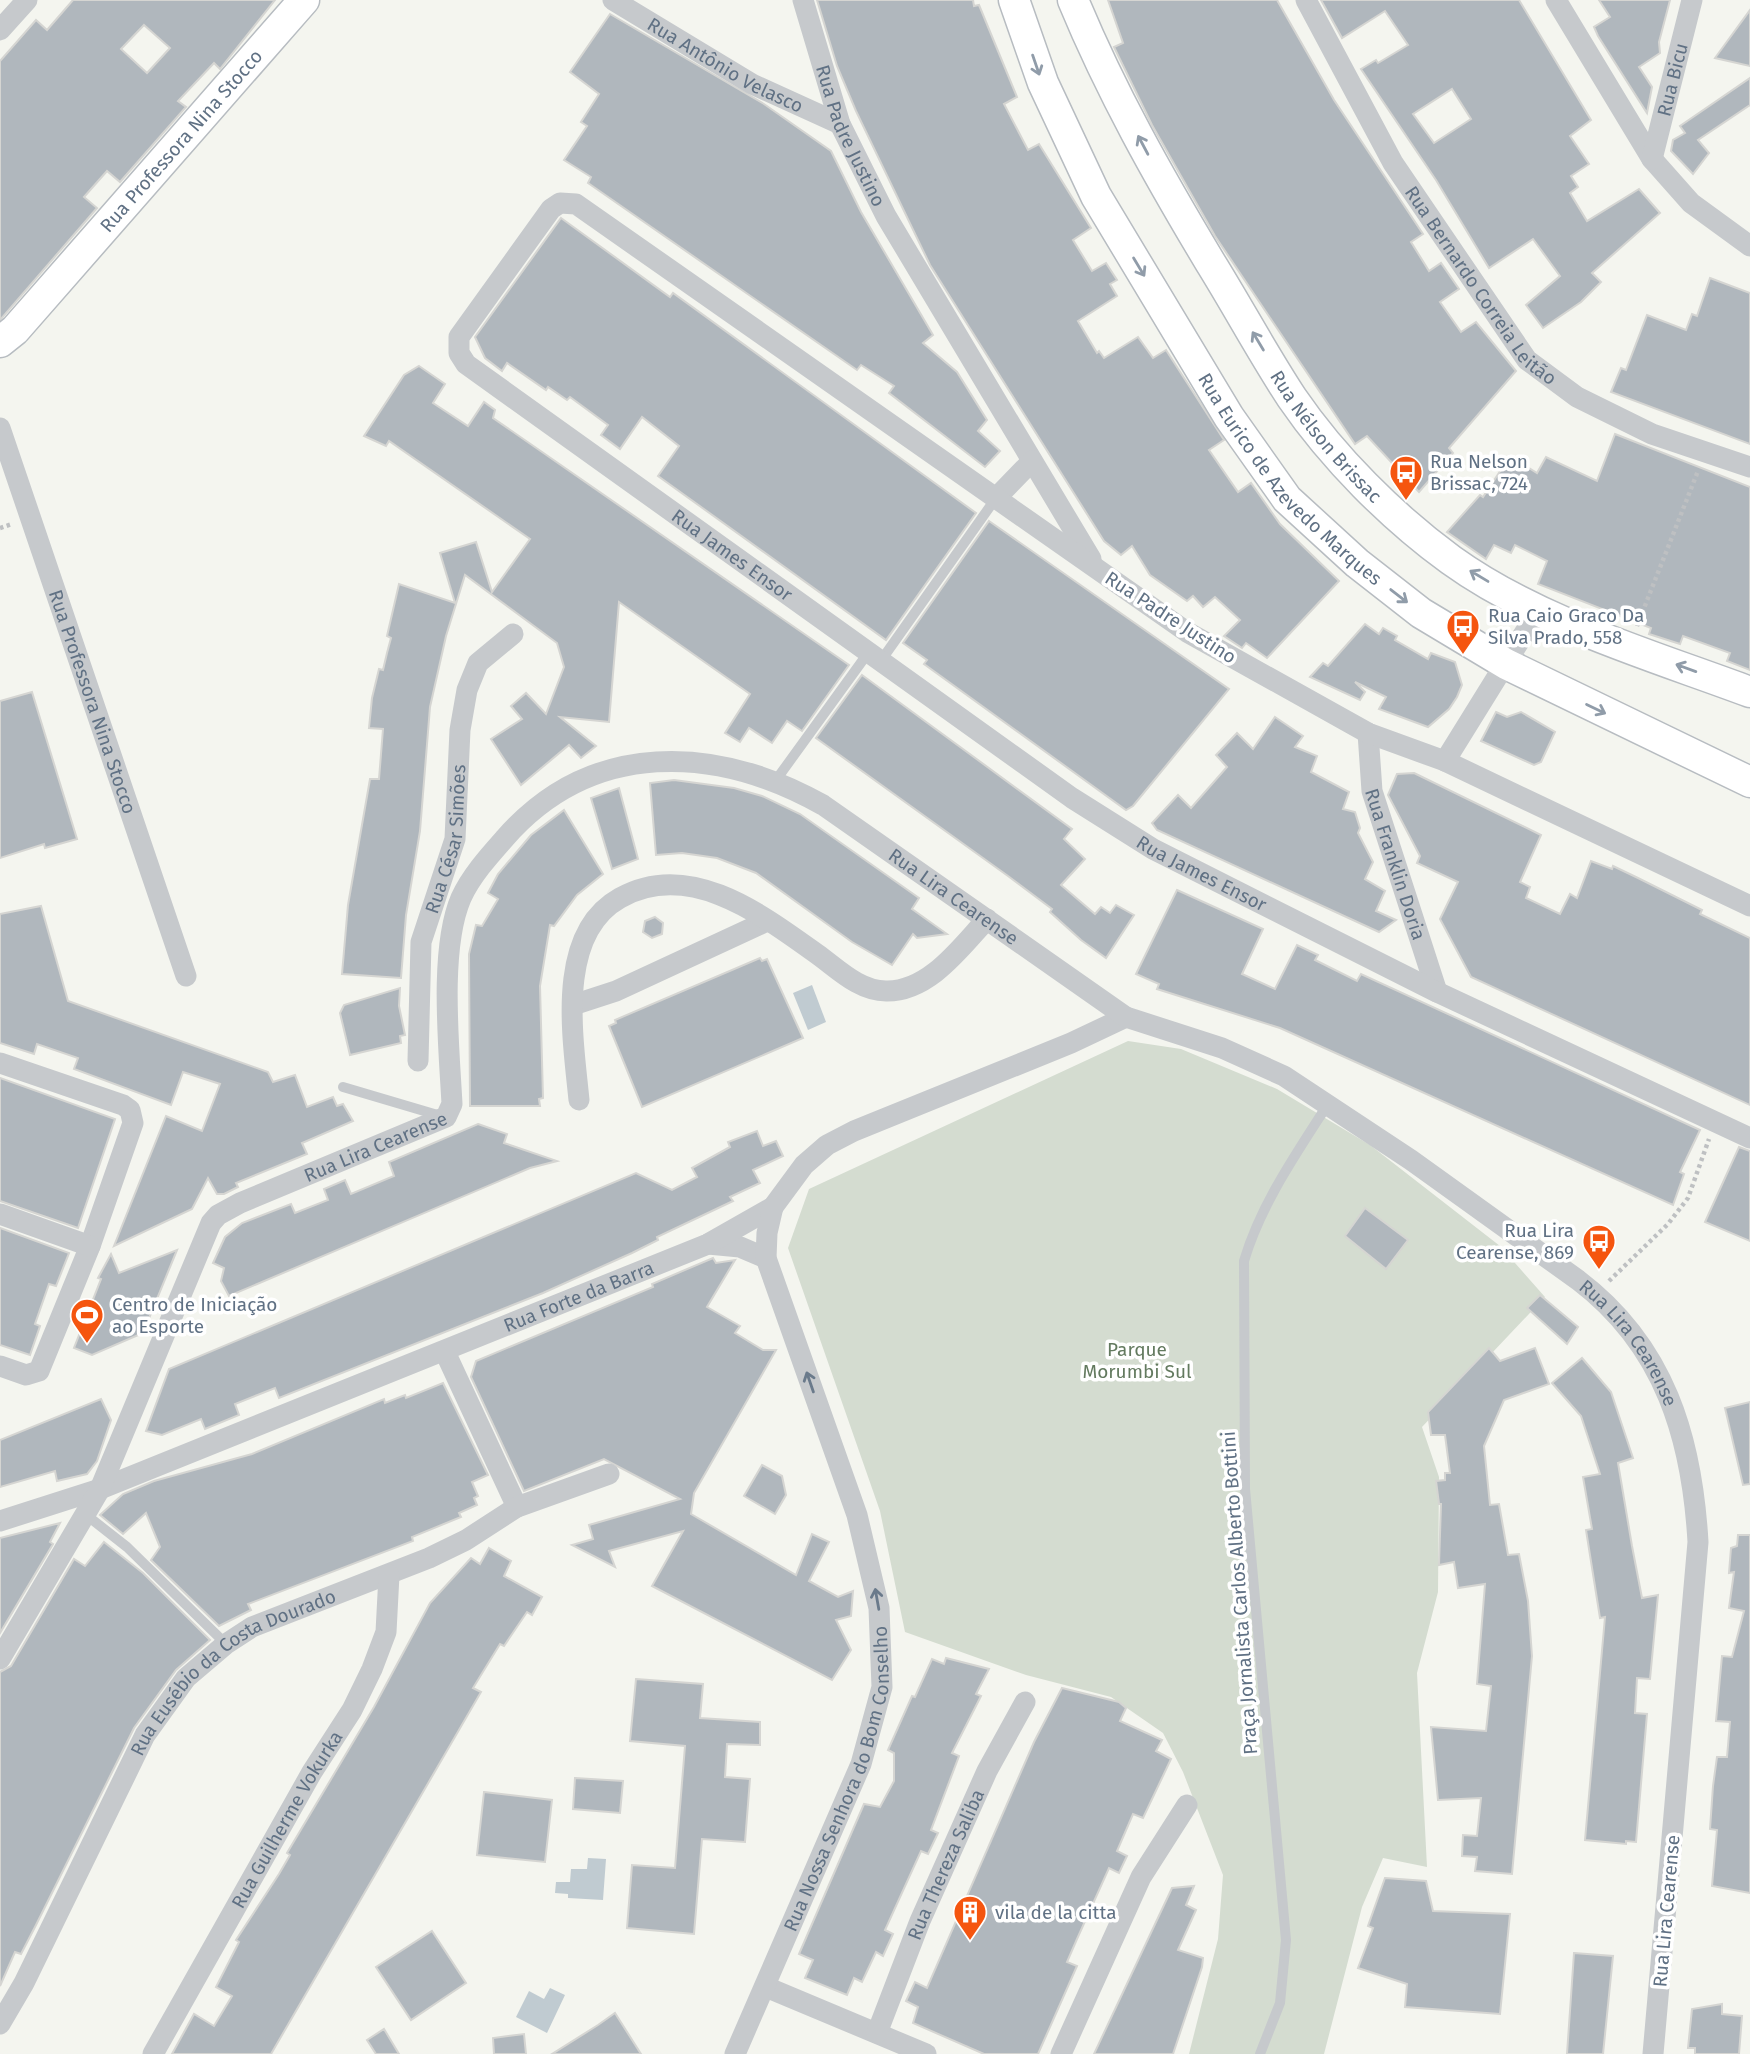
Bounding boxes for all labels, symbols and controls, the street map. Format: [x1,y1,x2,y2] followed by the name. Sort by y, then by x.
[643,13,807,118] street label: Rua Antônio Velasco
[1652,41,1693,119] street label: Rua Bicu
[95,45,267,237] street label: Rua Professora Nina Stocco
[1031,53,1043,75] one-way arrow
[811,62,890,210] street label: Rua Padre Justino
[1136,136,1150,156] one-way arrow
[1400,182,1561,390] street label: Rua Bernardo Correia Leitão
[1132,257,1146,277] one-way arrow
[1251,332,1265,352] one-way arrow
[1265,366,1386,508] street label: Rua Nélson Brissac
[1193,369,1387,590] street label: Rua Eurico de Azevedo Marques
[1430,450,1528,495] place label: Rua Nelson Brissac, 724
[1387,453,1425,502] bus stop icon: Rua Nelson Brissac, 724
[667,504,797,607] street label: Rua James Ensor
[1101,566,1241,668] street label: Rua Padre Justino
[1469,569,1489,583] one-way arrow
[44,587,141,817] street label: Rua Professora Nina Stocco
[1389,588,1408,603] one-way arrow
[1488,604,1644,649] place label: Rua Caio Graco Da Silva Prado, 558
[1444,607,1482,656] bus stop icon: Rua Caio Graco Da Silva Prado, 558
[1676,661,1697,673] one-way arrow
[1585,702,1606,716] one-way arrow
[420,764,470,917] street label: Rua César Simões
[1360,786,1430,943] street label: Rua Franklin Doria
[1132,831,1271,917] street label: Rua James Ensor
[884,844,1023,950] street label: Rua Lira Cearense
[301,1107,451,1187] street label: Rua Lira Cearense
[1456,1219,1574,1264] place label: Rua Lira Cearense, 869
[1580,1222,1618,1271] bus stop icon: Rua Lira Cearense, 869
[500,1256,657,1337] street label: Rua Forte da Barra
[1575,1275,1682,1410] street label: Rua Lira Cearense
[112,1293,277,1338] place label: Centro de Iniciação ao Esporte
[68,1296,106,1345] sports icon: Centro de Iniciação ao Esporte
[1082,1338,1192,1383] park label: Parque Morumbi Sul
[803,1371,815,1393] one-way arrow
[1217,1430,1262,1756] street label: Praça Jornalista Carlos Alberto Bottini
[126,1585,339,1760] street label: Rua Eusébio da Costa Dourado
[870,1588,884,1611] one-way arrow
[779,1626,894,1935] street label: Rua Nossa Senhora do Bom Conselho
[227,1727,348,1912] street label: Rua Guilherme Vokurka
[903,1786,989,1943] street label: Rua Thereza Saliba
[1648,1834,1685,1988] street label: Rua Lira Cearense
[951,1893,989,1942] building icon: vila de la citta
[995,1901,1117,1924] place label: vila de la citta

